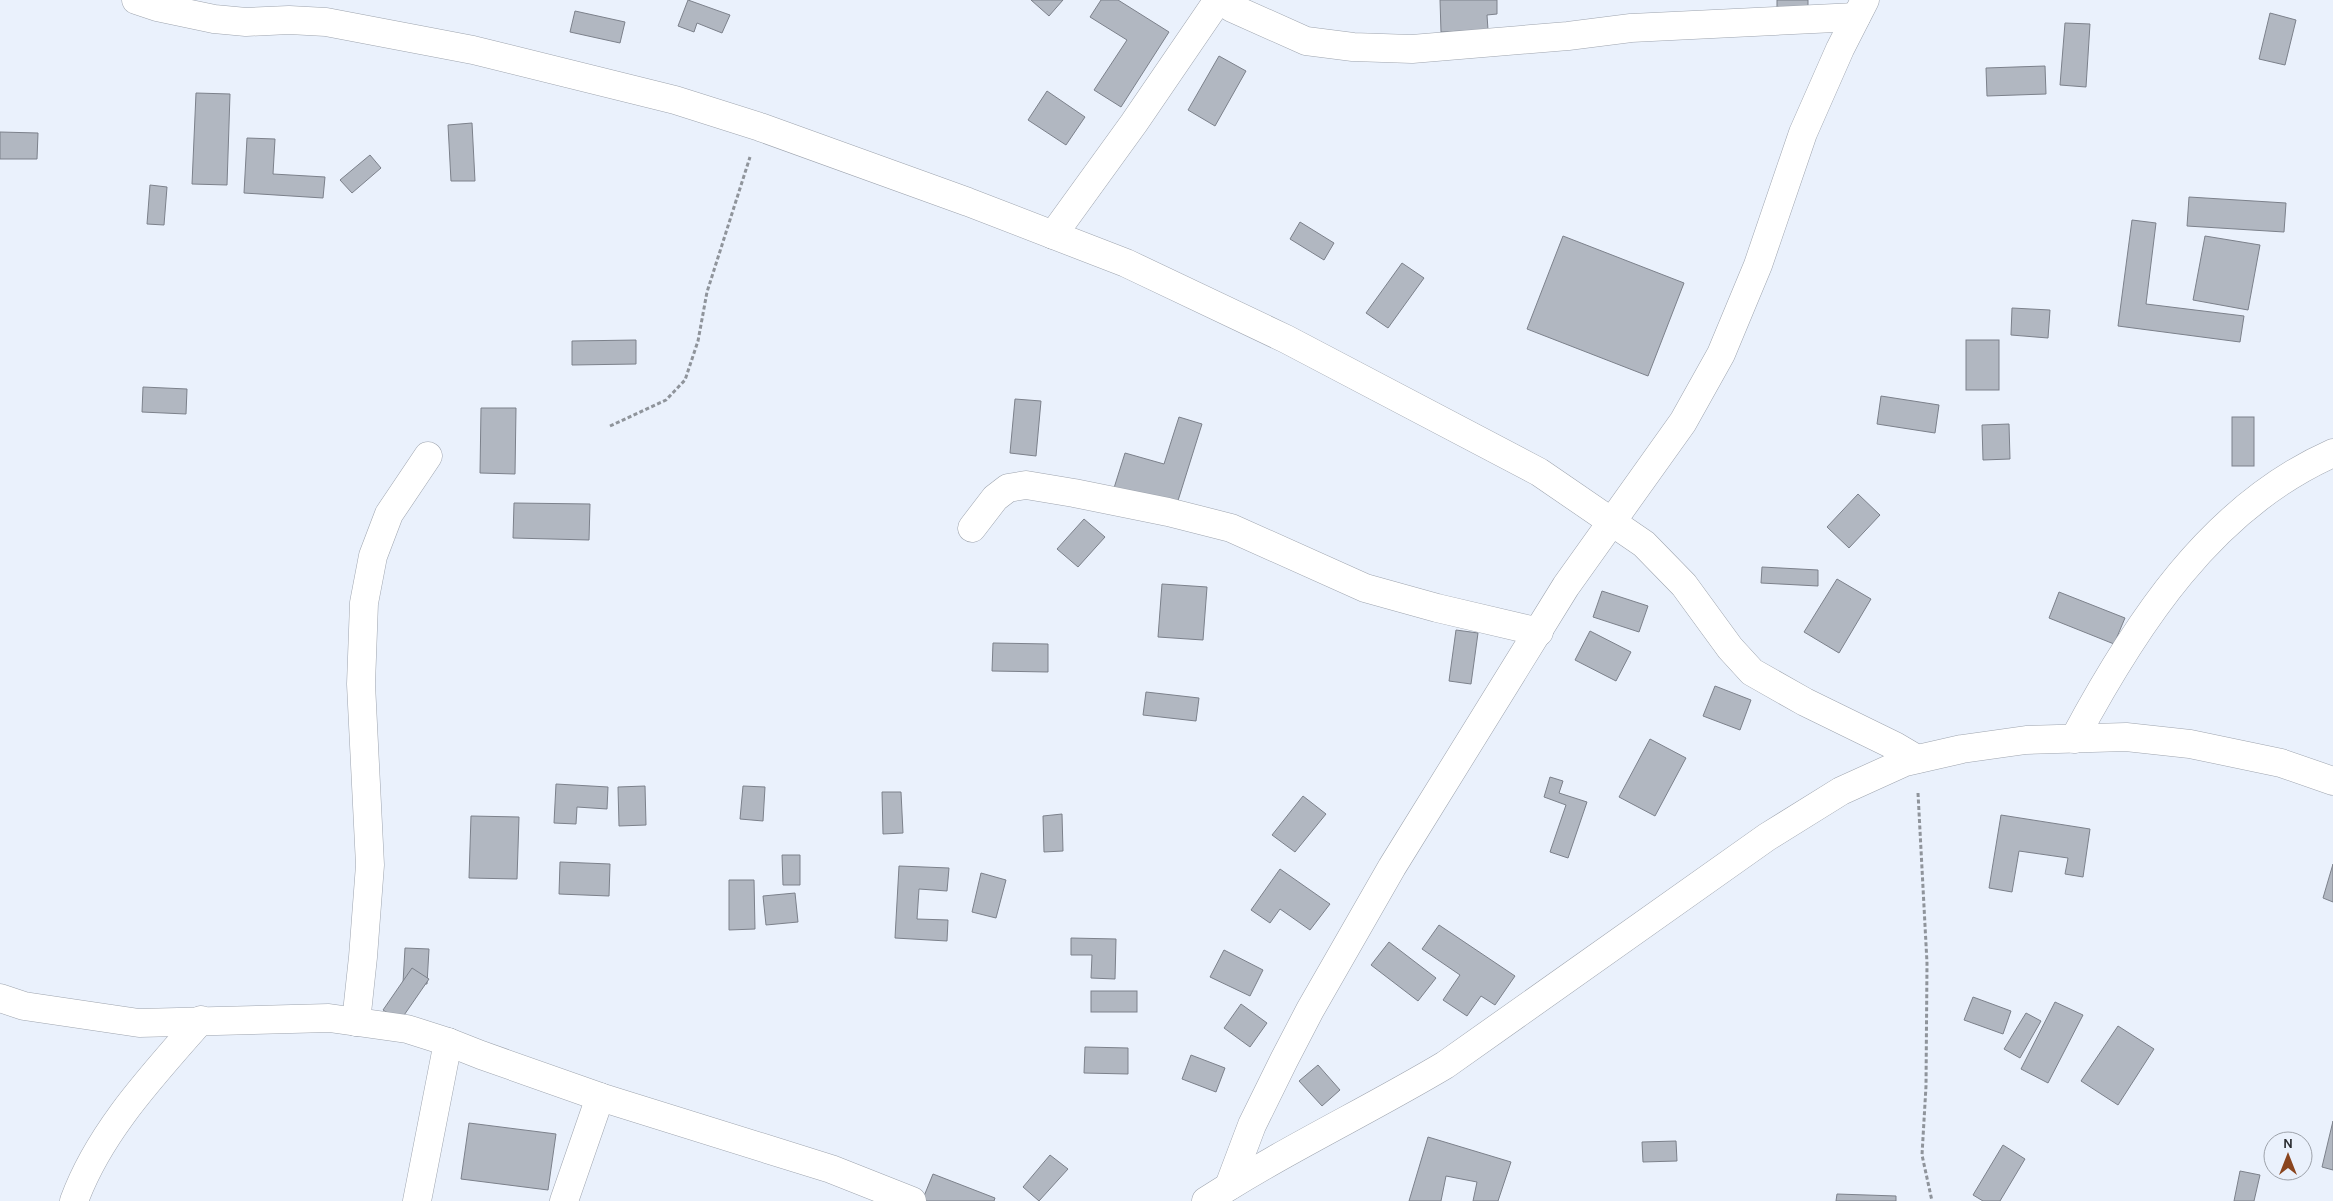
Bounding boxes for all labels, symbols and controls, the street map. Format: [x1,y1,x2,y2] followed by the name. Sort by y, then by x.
[2263,1131,2313,1181] north arrow
[2283,1135,2293,1152] text: N

